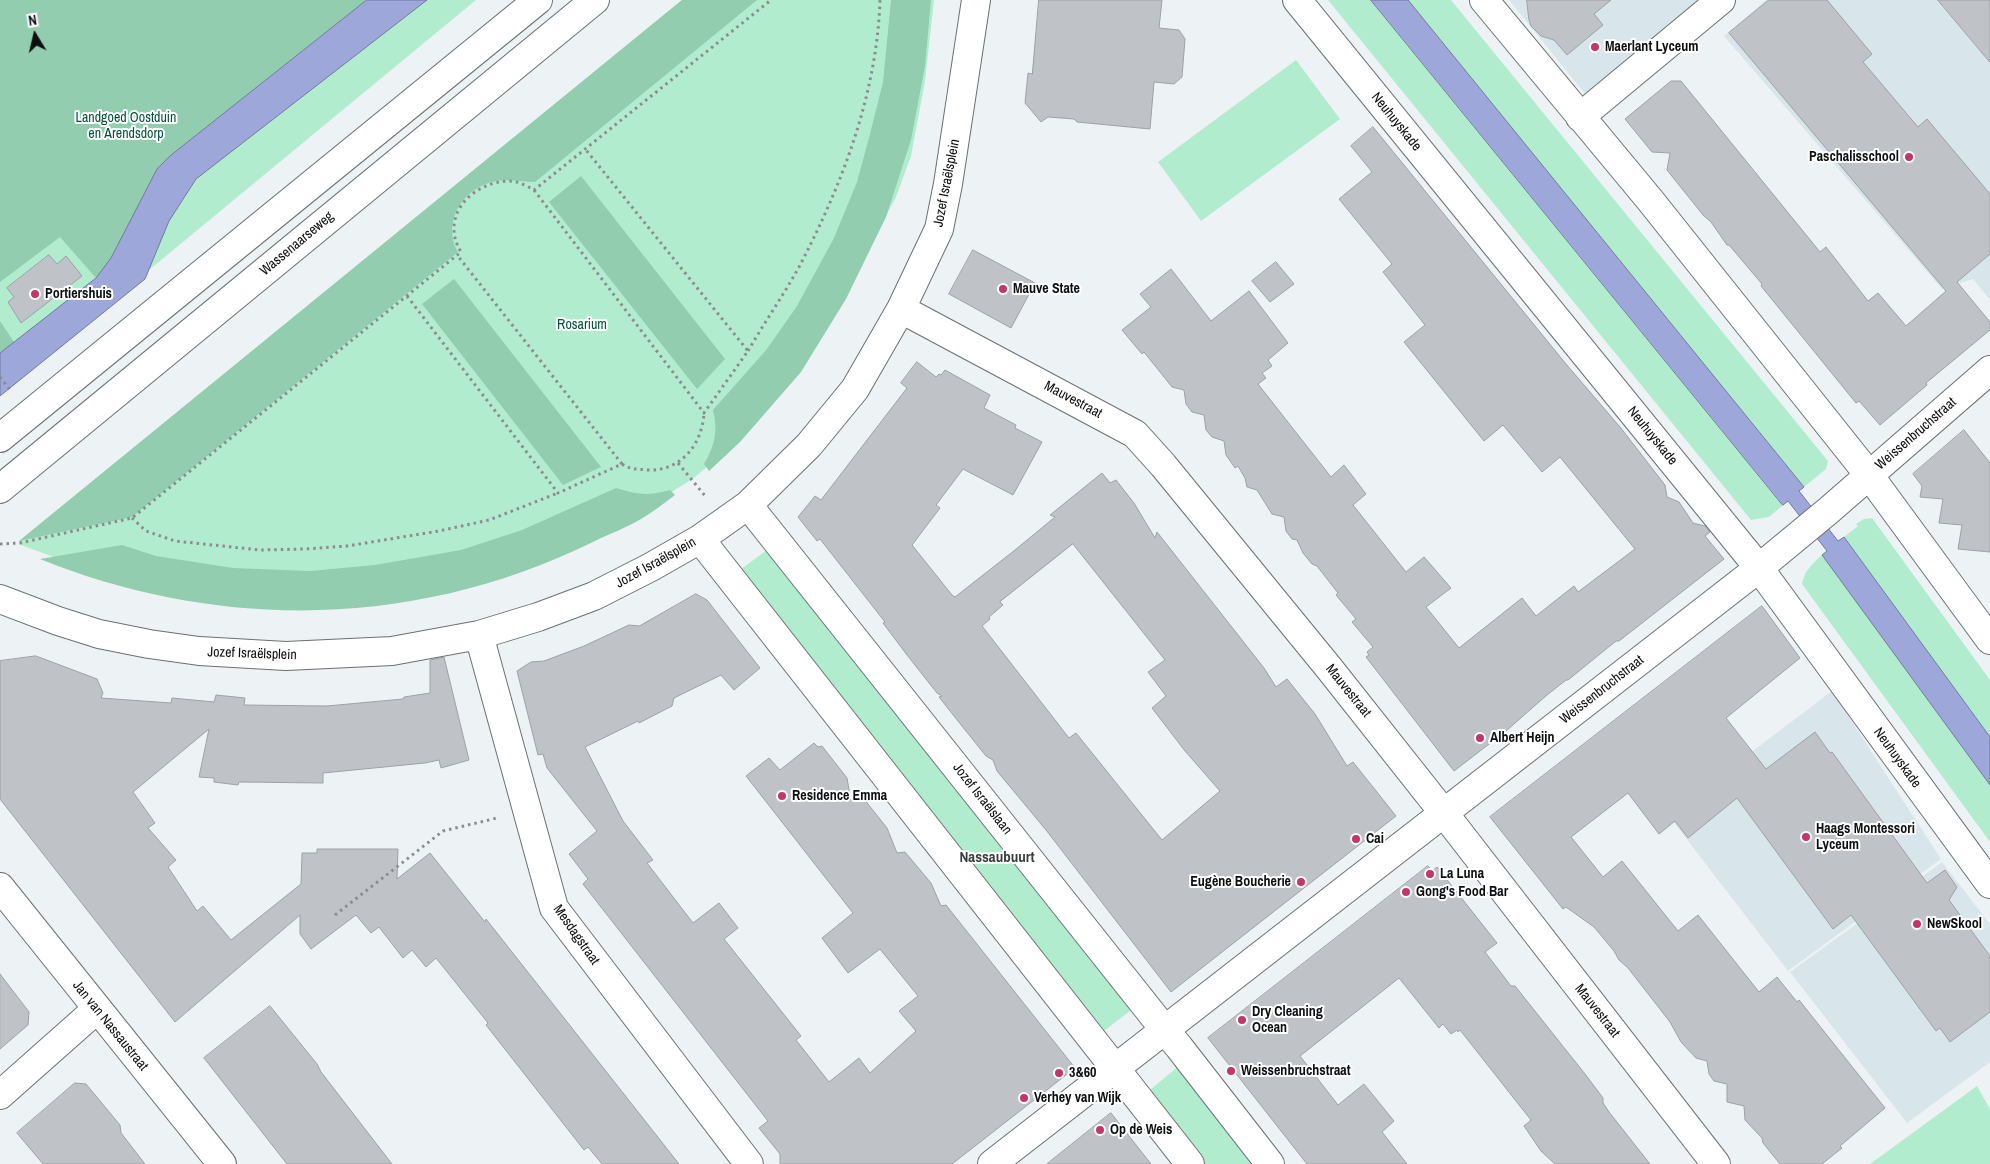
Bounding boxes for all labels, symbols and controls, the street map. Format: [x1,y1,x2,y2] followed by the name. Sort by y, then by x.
[10,10,60,60] north arrow
[27,11,38,30] text: N
[1605,39,1698,55] place label: Maerlant Lyceum
[1589,41,1601,53] marker: Maerlant Lyceum
[1367,89,1425,155] street label: Neuhuyskade
[76,110,176,142] park label: Landgoed Oostduin en Arendsdorp
[930,138,964,228] street label: Jozef Israëlsplein
[1809,149,1899,165] place label: Paschalisschool
[1903,151,1915,163] marker: Paschalisschool
[257,208,337,280] street label: Wassenaarseweg
[1013,281,1080,297] place label: Mauve State
[997,283,1009,295] marker: Mauve State
[45,286,112,302] place label: Portiershuis
[29,288,41,300] marker: Portiershuis
[557,317,607,333] park label: Rosarium
[1041,378,1105,422] street label: Mauvestraat
[1872,394,1960,474] street label: Weissenbruchstraat
[1623,403,1681,469] street label: Neuhuyskade
[613,534,699,592] street label: Jozef Israëlsplein
[207,644,297,664] street label: Jozef Israëlsplein
[1557,652,1647,728] street label: Weissenbruchstraat
[1322,661,1374,721] street label: Mauvestraat
[1870,725,1924,791] street label: Neuhuyskade
[1490,730,1554,746] place label: Albert Heijn
[1474,732,1486,744] marker: Albert Heijn
[949,760,1015,838] street label: Jozef Israëlslaan
[792,788,887,804] place label: Residence Emma
[776,790,788,802] marker: Residence Emma
[1816,821,1915,854] place label: Haags Montessori Lyceum
[1366,831,1384,847] place label: Cai
[1800,831,1812,843] marker: Haags Montessori Lyceum
[1350,833,1362,845] marker: Cai
[959,849,1035,867] district label: Nassaubuurt
[1440,866,1484,882] place label: La Luna
[1424,868,1436,880] marker: La Luna
[1190,874,1291,890] place label: Eugène Boucherie
[1295,876,1307,888] marker: Eugène Boucherie
[1416,884,1508,900] place label: Gong's Food Bar
[1400,886,1412,898] marker: Gong's Food Bar
[549,902,603,968] street label: Mesdagstraat
[1927,916,1982,932] place label: NewSkool
[1911,918,1923,930] marker: NewSkool
[69,978,151,1074] street label: Jan van Nassaustraat
[1571,981,1623,1041] street label: Mauvestraat
[1252,1004,1323,1036] place label: Dry Cleaning Ocean
[1236,1014,1248,1026] marker: Dry Cleaning Ocean
[1241,1063,1351,1079] place label: Weissenbruchstraat
[1069,1065,1096,1081] place label: 3&60
[1225,1065,1237,1077] marker: Weissenbruchstraat
[1053,1067,1065,1079] marker: 3&60
[1034,1090,1121,1106] place label: Verhey van Wijk
[1018,1092,1030,1104] marker: Verhey van Wijk
[1110,1122,1172,1138] place label: Op de Weis
[1094,1124,1106,1136] marker: Op de Weis

